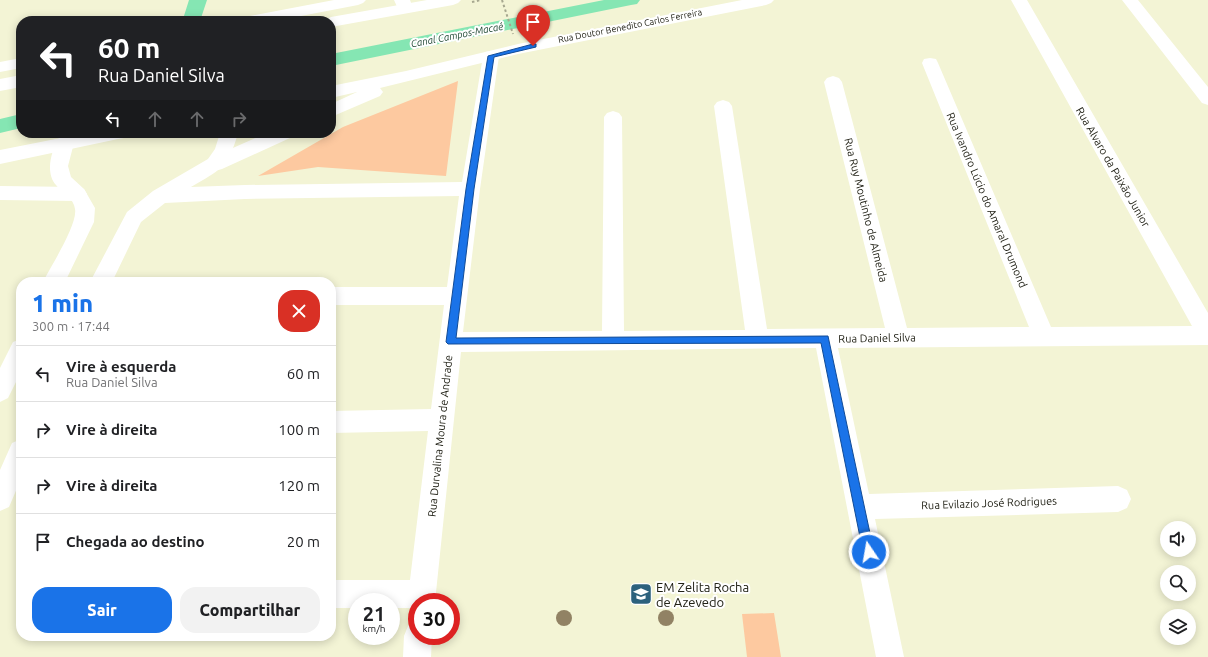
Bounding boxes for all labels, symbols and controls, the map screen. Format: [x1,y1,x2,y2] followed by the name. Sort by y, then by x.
[516,5,550,46] pin
[557,7,703,45] street label: Rua Doutor Benedito Carlos Ferreira
[522,11,544,33] icon: arrive
[410,21,504,49] water label: Canal Campos-Macaé
[32,32,84,84] icon: left
[98,32,160,63] text: 60 m
[98,65,225,85] text: Rua Daniel Silva
[1074,105,1153,230] street label: Rua Alvaro da Paixão Junior
[102,108,124,130] icon: left
[144,108,166,130] icon: ahead
[186,108,208,130] icon: ahead
[228,108,250,130] icon: right
[944,111,1030,289] street label: Rua Ivandro Lúcio do Amaral Drumond
[842,137,890,283] street label: Rua Ruy Moutinho de Almeida
[32,290,93,317] text: 1 min
[278,290,320,332] button: close
[32,319,110,333] text: 300 m · 17:44
[838,331,916,345] street label: Rua Daniel Silva
[426,355,454,517] street label: Rua Durvalina Moura de Andrade
[66,358,176,375] text: Vire à esquerda
[32,363,54,385] icon: left
[287,365,320,382] text: 60 m
[66,375,158,389] text: Rua Daniel Silva
[32,419,54,441] icon: right
[66,421,158,438] text: Vire à direita
[278,421,320,438] text: 100 m
[32,475,54,497] icon: right
[66,477,158,494] text: Vire à direita
[278,477,320,494] text: 120 m
[921,495,1057,511] street label: Rua Evilazio José Rodrigues
[1160,521,1196,645] map controls
[1160,521,1196,557] button: sound
[32,531,54,553] icon: arrive
[848,531,890,573] position arrow
[66,533,205,550] text: Chegada ao destino
[287,533,320,550] text: 20 m
[1160,565,1196,601] button: search
[656,580,749,609] place label: EM Zelita Rocha de Azevedo
[628,581,654,607] school or university icon: EM Zelita Rocha de Azevedo
[32,587,172,633] button: Sair
[180,587,320,633] button: Compartilhar
[408,593,460,645] speed limit sign: 30
[363,602,385,625] text: 21
[1160,609,1196,645] button: layers
[362,623,386,634] text: km/h

